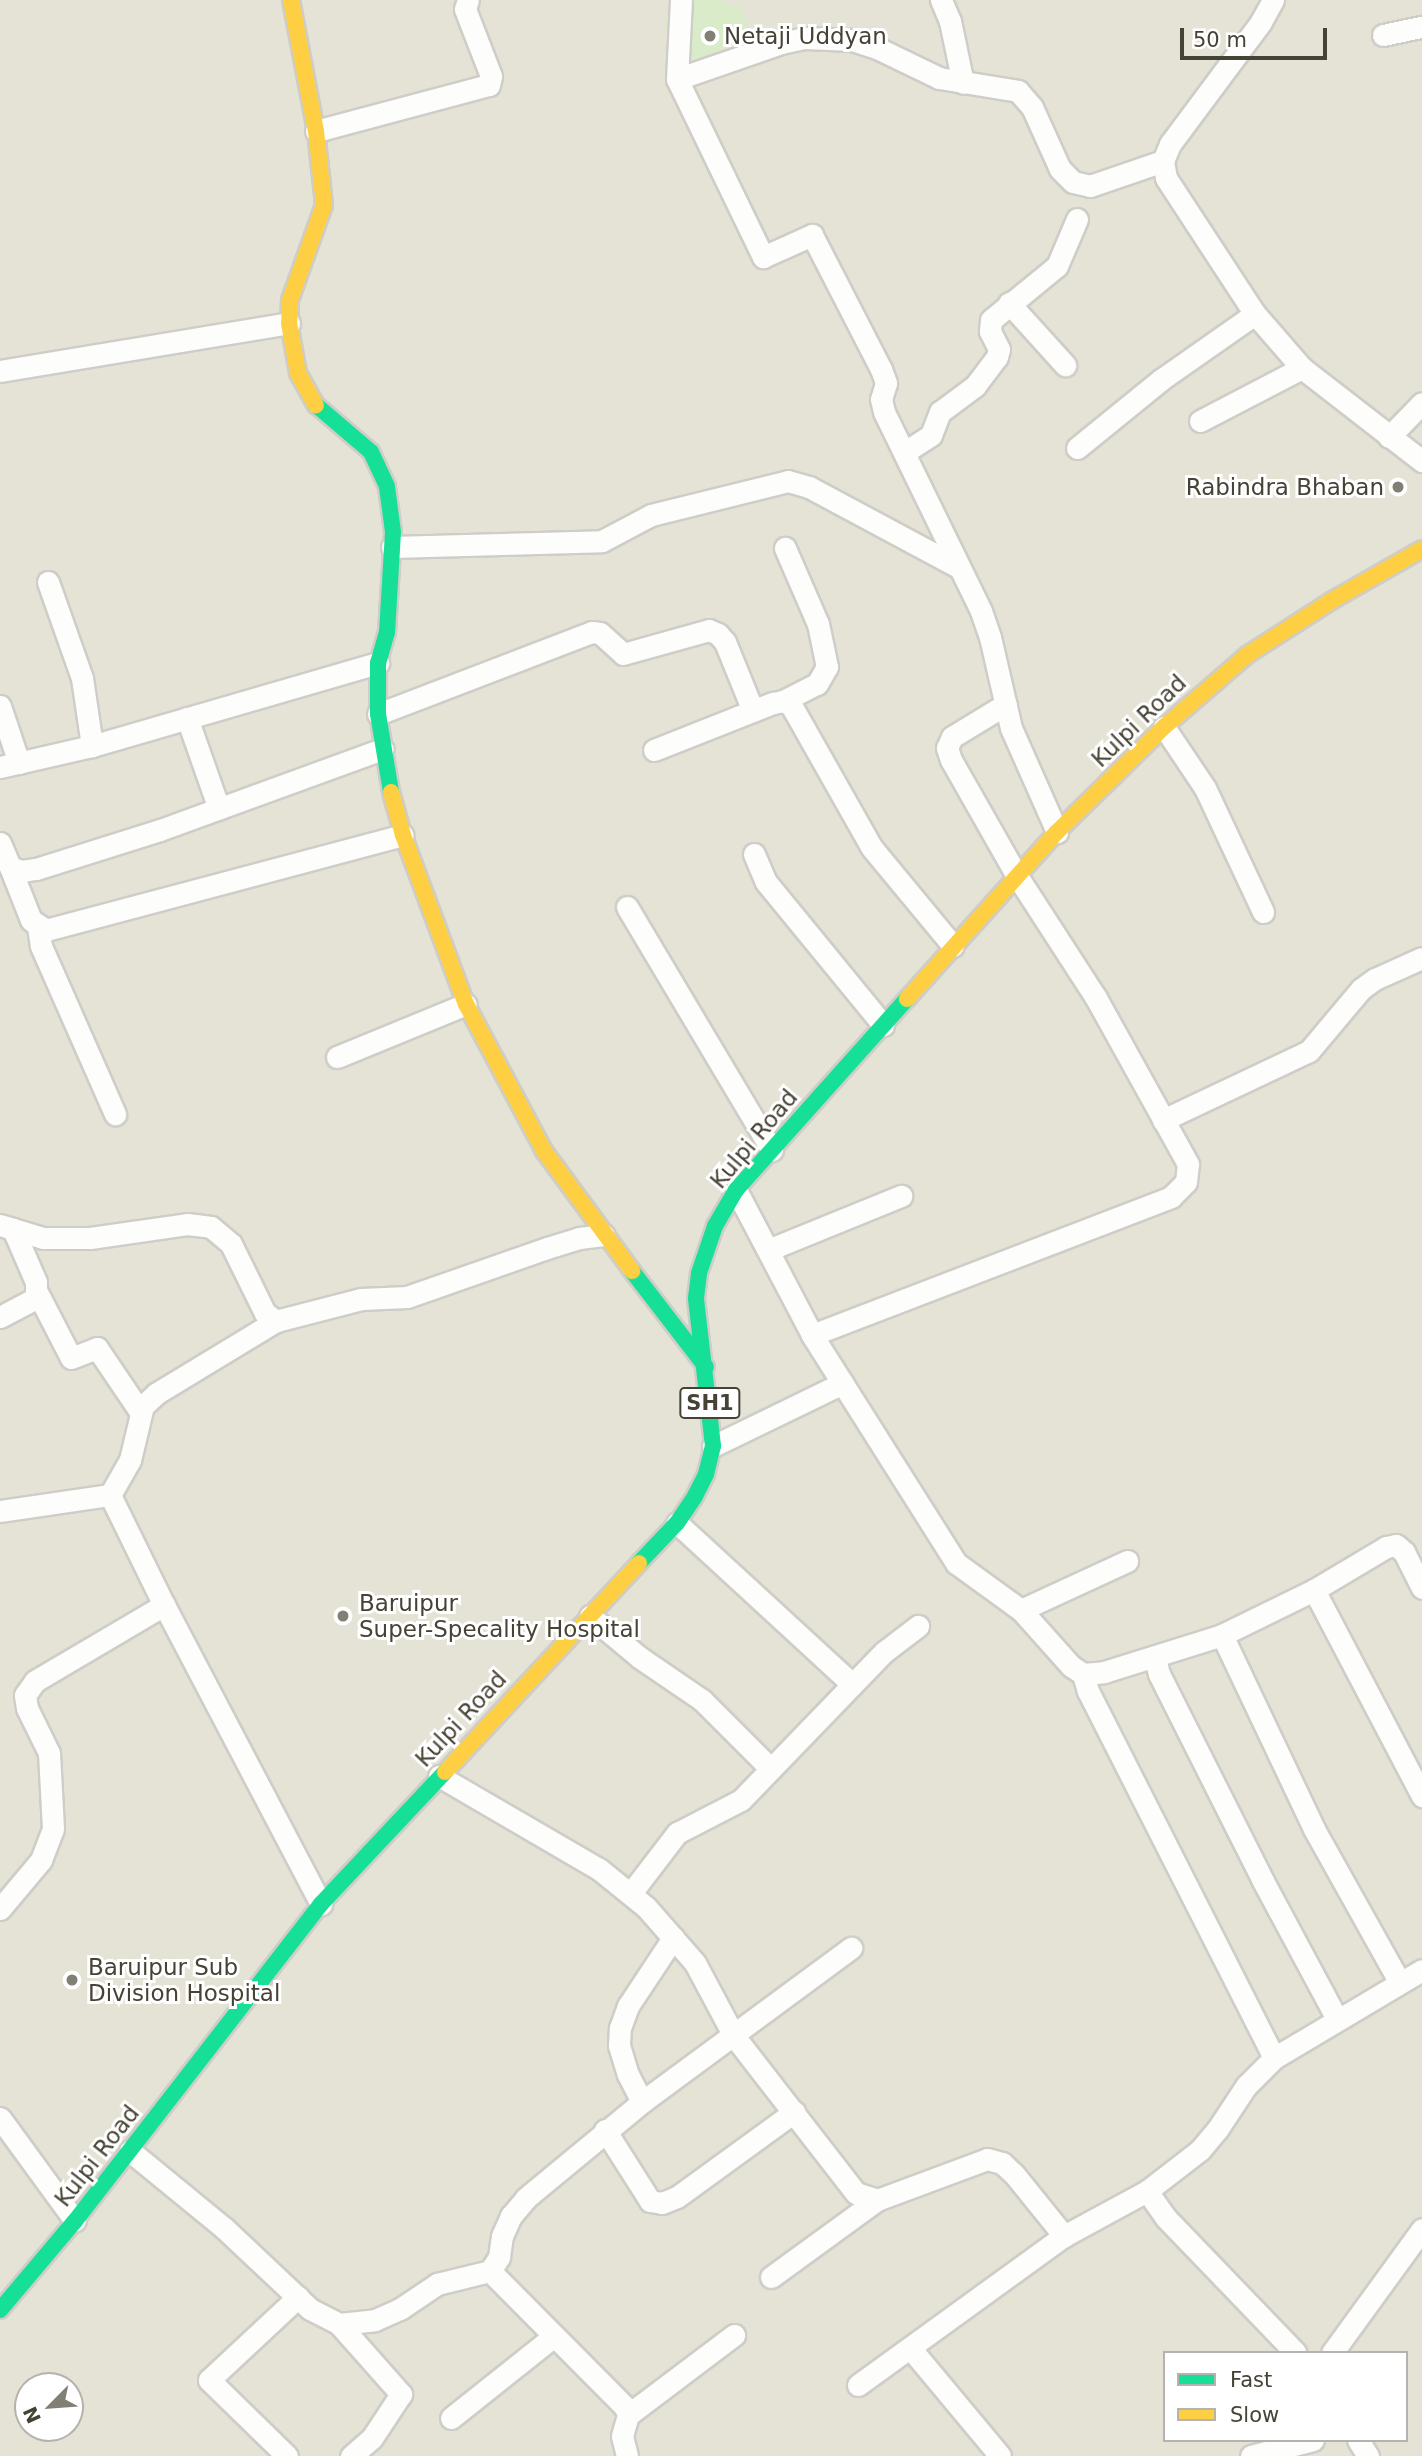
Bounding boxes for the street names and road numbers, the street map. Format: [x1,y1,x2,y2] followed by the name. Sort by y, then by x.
[1086,669,1192,773] street label: Kulpi Road
[705,1084,803,1194] street label: Kulpi Road
[678,1386,742,1420] road number: SH1
[410,1665,512,1773] street label: Kulpi Road
[49,2100,145,2212] street label: Kulpi Road

